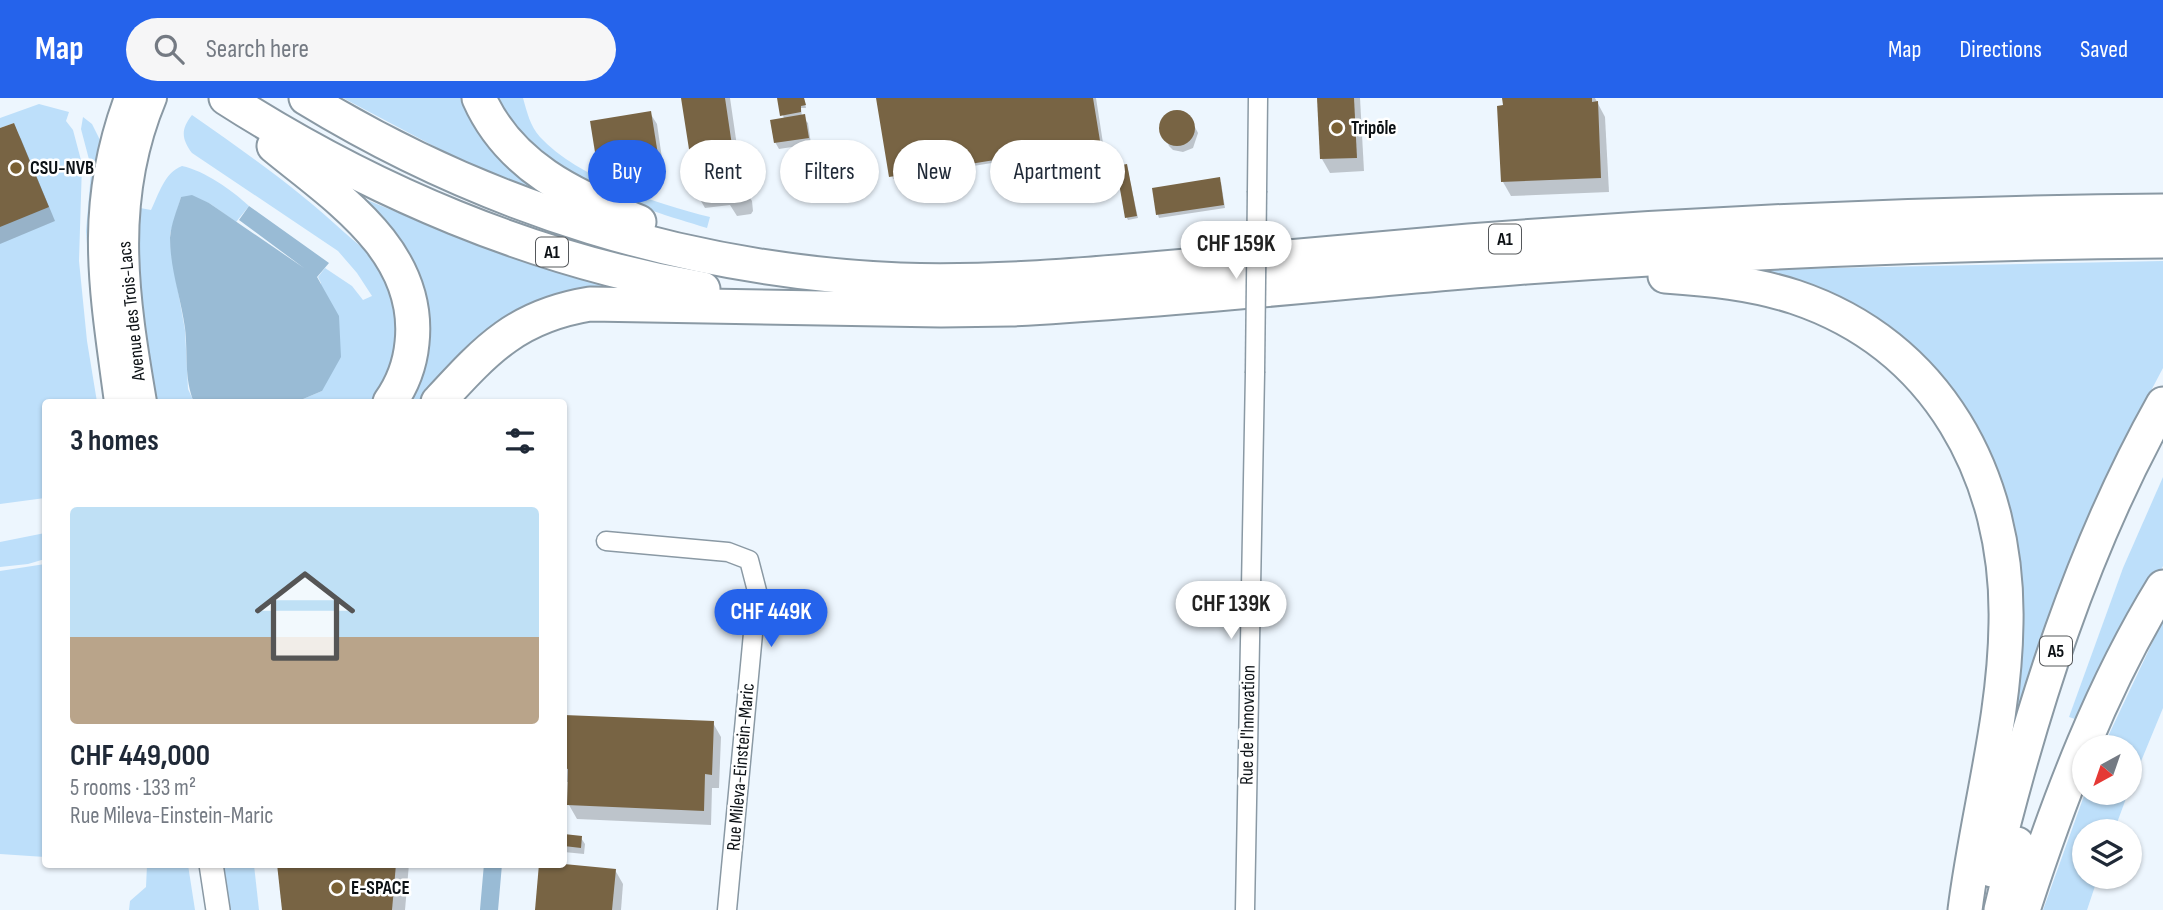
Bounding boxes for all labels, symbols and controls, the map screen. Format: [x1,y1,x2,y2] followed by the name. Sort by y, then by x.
[126,18,616,81] search box
[35,29,84,69] text: Map
[150,30,188,68] icon: search
[206,34,309,65] text: Search here
[1888,35,1921,64] text: Map
[1959,35,2042,64] text: Directions
[2080,35,2128,64] text: Saved
[1351,117,1396,140] place label: Tripōle
[1329,120,1345,136] marker: Tripōle
[588,140,666,203] chip: Buy
[680,140,766,203] chip: Rent
[780,140,879,203] chip: Filters
[893,140,976,203] chip: New
[990,140,1125,203] chip: Apartment
[30,157,94,180] place label: CSU-NVB
[8,160,24,176] marker: CSU-NVB
[1164,222,1308,281] pin: CHF 159K
[1489,224,1521,254] road number: A1
[1197,230,1275,258] text: CHF 159K
[536,238,568,266] road number: A1
[113,240,151,383] street label: Avenue des Trois-Lacs
[501,422,539,460] icon: filters
[70,423,159,459] text: 3 homes
[242,553,368,679] icon: home
[1159,582,1303,641] pin: CHF 139K
[699,589,843,649] pin: CHF 449K
[1192,590,1270,618] text: CHF 139K
[730,598,812,626] text: CHF 449K
[2040,636,2072,666] road number: A5
[1235,665,1261,785] street label: Rue de l'Innovation
[722,682,760,852] street label: Rue Mileva-Einstein-Maric
[2072,735,2142,805] north arrow
[2072,735,2142,889] map controls
[70,738,210,774] text: CHF 449,000
[70,774,196,802] text: 5 rooms · 133 m²
[70,802,273,830] text: Rue Mileva-Einstein-Maric
[2072,819,2142,889] button: layers
[351,877,410,900] place label: E-SPACE
[329,880,345,896] marker: E-SPACE

